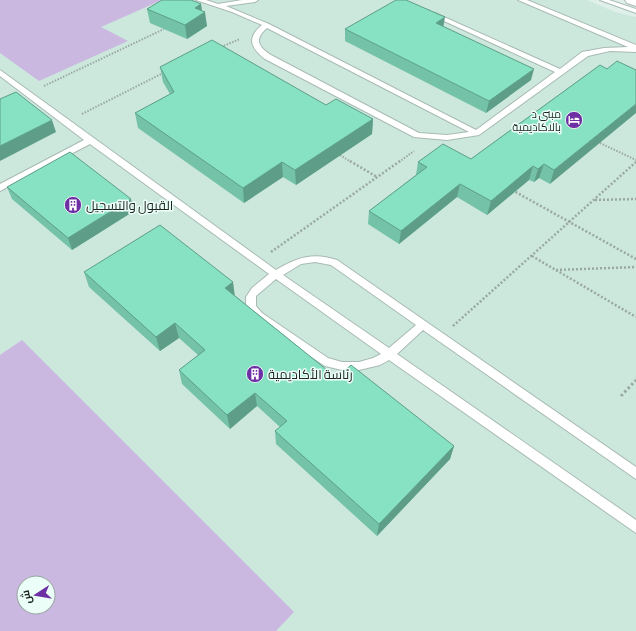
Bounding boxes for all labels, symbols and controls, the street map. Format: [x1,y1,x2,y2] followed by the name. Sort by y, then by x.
[512,108,561,134] place label: مبني د بالاكاديمية
[564,110,584,130] hotel icon: مبني د بالاكاديمية
[63,195,83,215] building icon: القبول والتسجيل
[86,198,173,214] place label: القبول والتسجيل
[245,364,265,384] building icon: رئاسة الأكاديمية
[268,367,353,383] place label: رئاسة الأكاديمية
[16,575,56,615] north arrow
[19,589,35,605] text: ش

